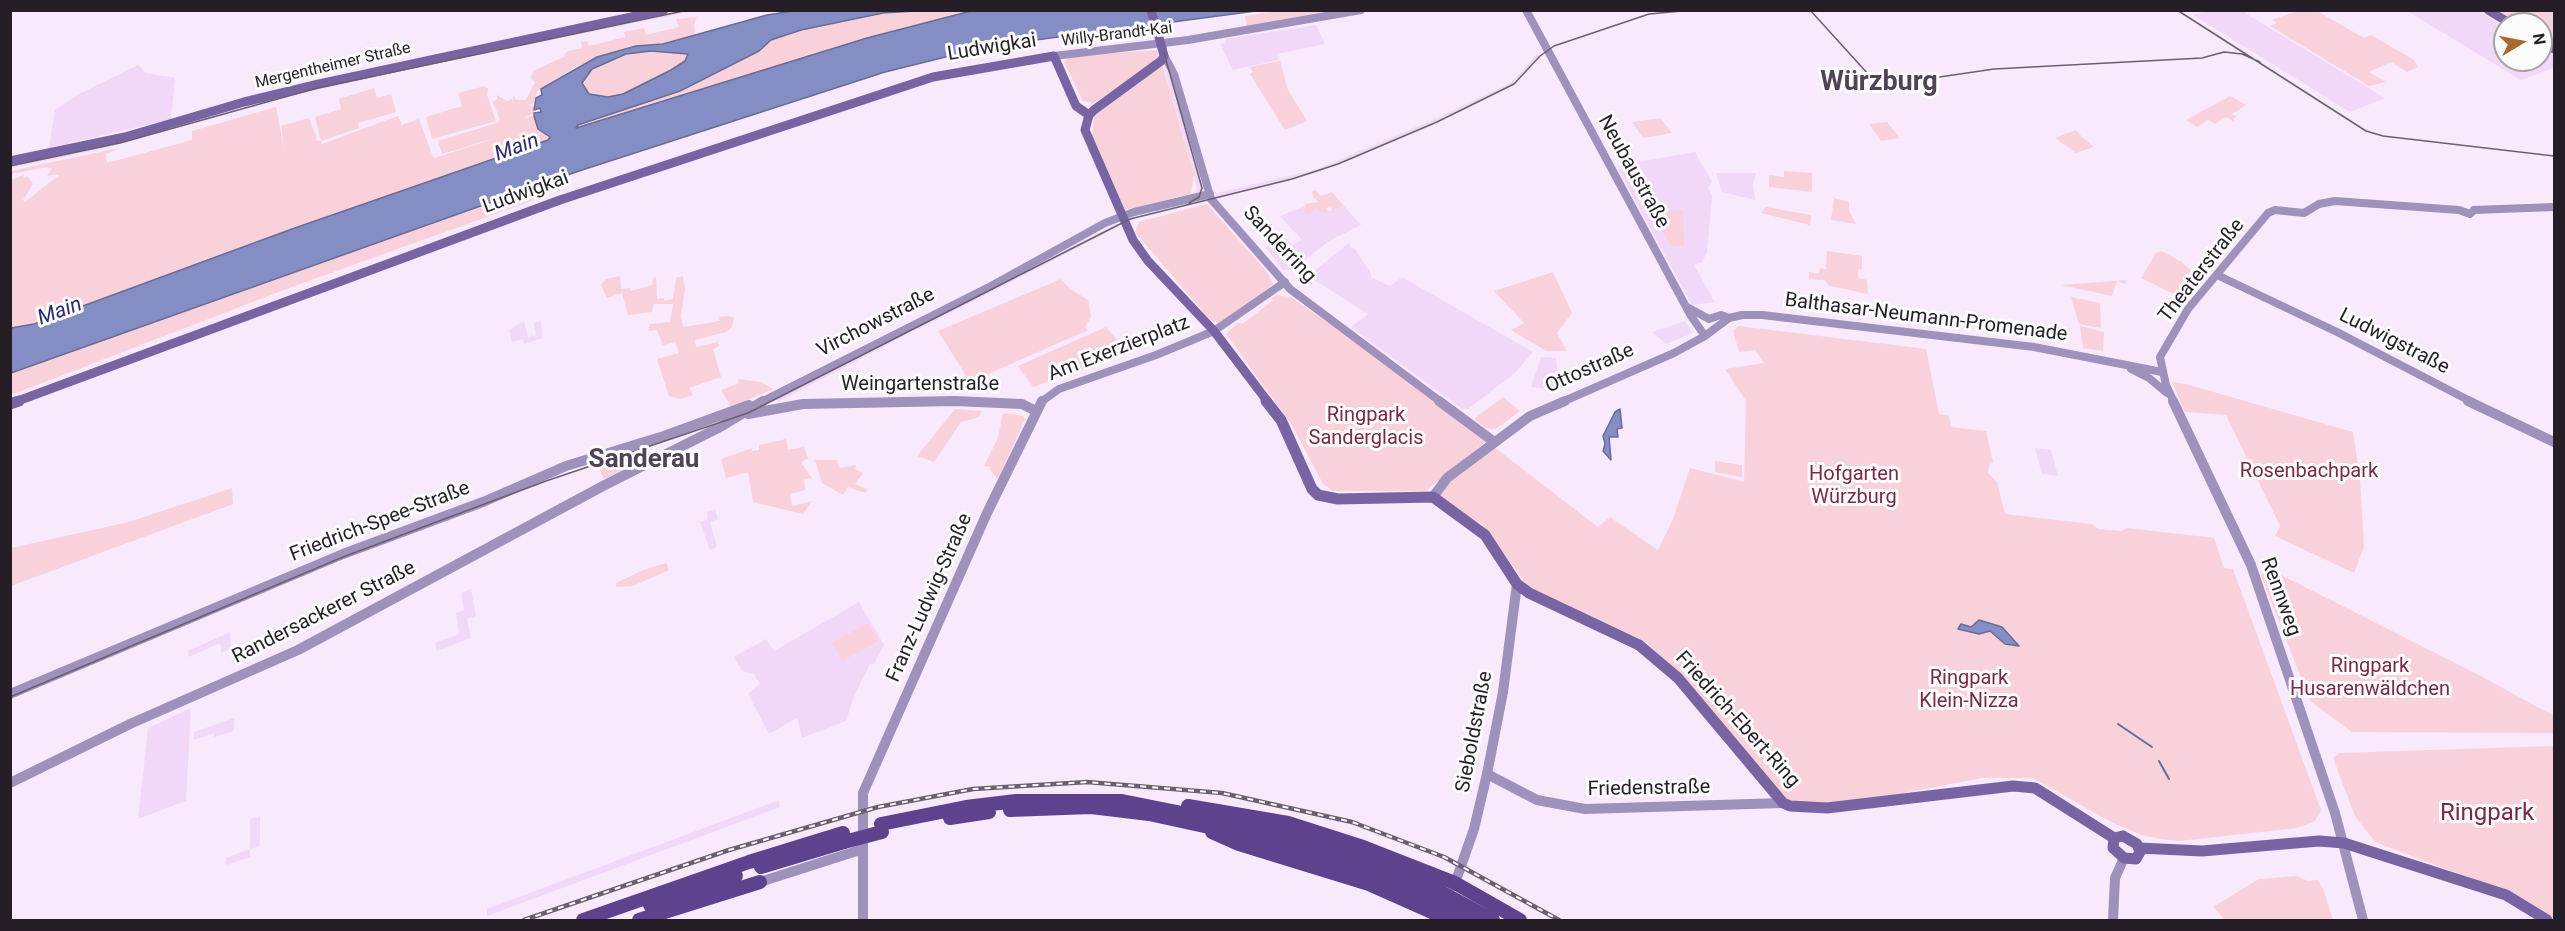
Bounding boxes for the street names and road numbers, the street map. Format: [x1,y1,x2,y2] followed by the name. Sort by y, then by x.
[1060,19,1174,51] street label: Willy-Brandt-Kai
[946,29,1038,67] street label: Ludwigkai
[253,39,413,93] street label: Mergentheimer Straße
[1592,111,1674,233] street label: Neubaustraße
[480,166,572,220] street label: Ludwigkai
[1237,202,1321,288] street label: Sanderring
[2154,214,2250,328] street label: Theaterstraße
[813,283,939,363] street label: Virchowstraße
[1783,289,2069,347] street label: Balthasar-Neumann-Promenade
[2335,304,2453,380] street label: Ludwigstraße
[1045,311,1193,387] street label: Am Exerzierplatz
[1542,339,1638,399] street label: Ottostraße
[841,373,999,397] street label: Weingartenstraße
[287,477,473,567] street label: Friedrich-Spee-Straße
[882,510,978,686] street label: Franz-Ludwig-Straße
[2255,554,2305,640] street label: Rennweg
[228,556,420,670] street label: Randersackerer Straße
[1670,647,1804,793] street label: Friedrich-Ebert-Ring
[1452,669,1498,795] street label: Sieboldstraße
[1587,776,1711,802] street label: Friedenstraße

